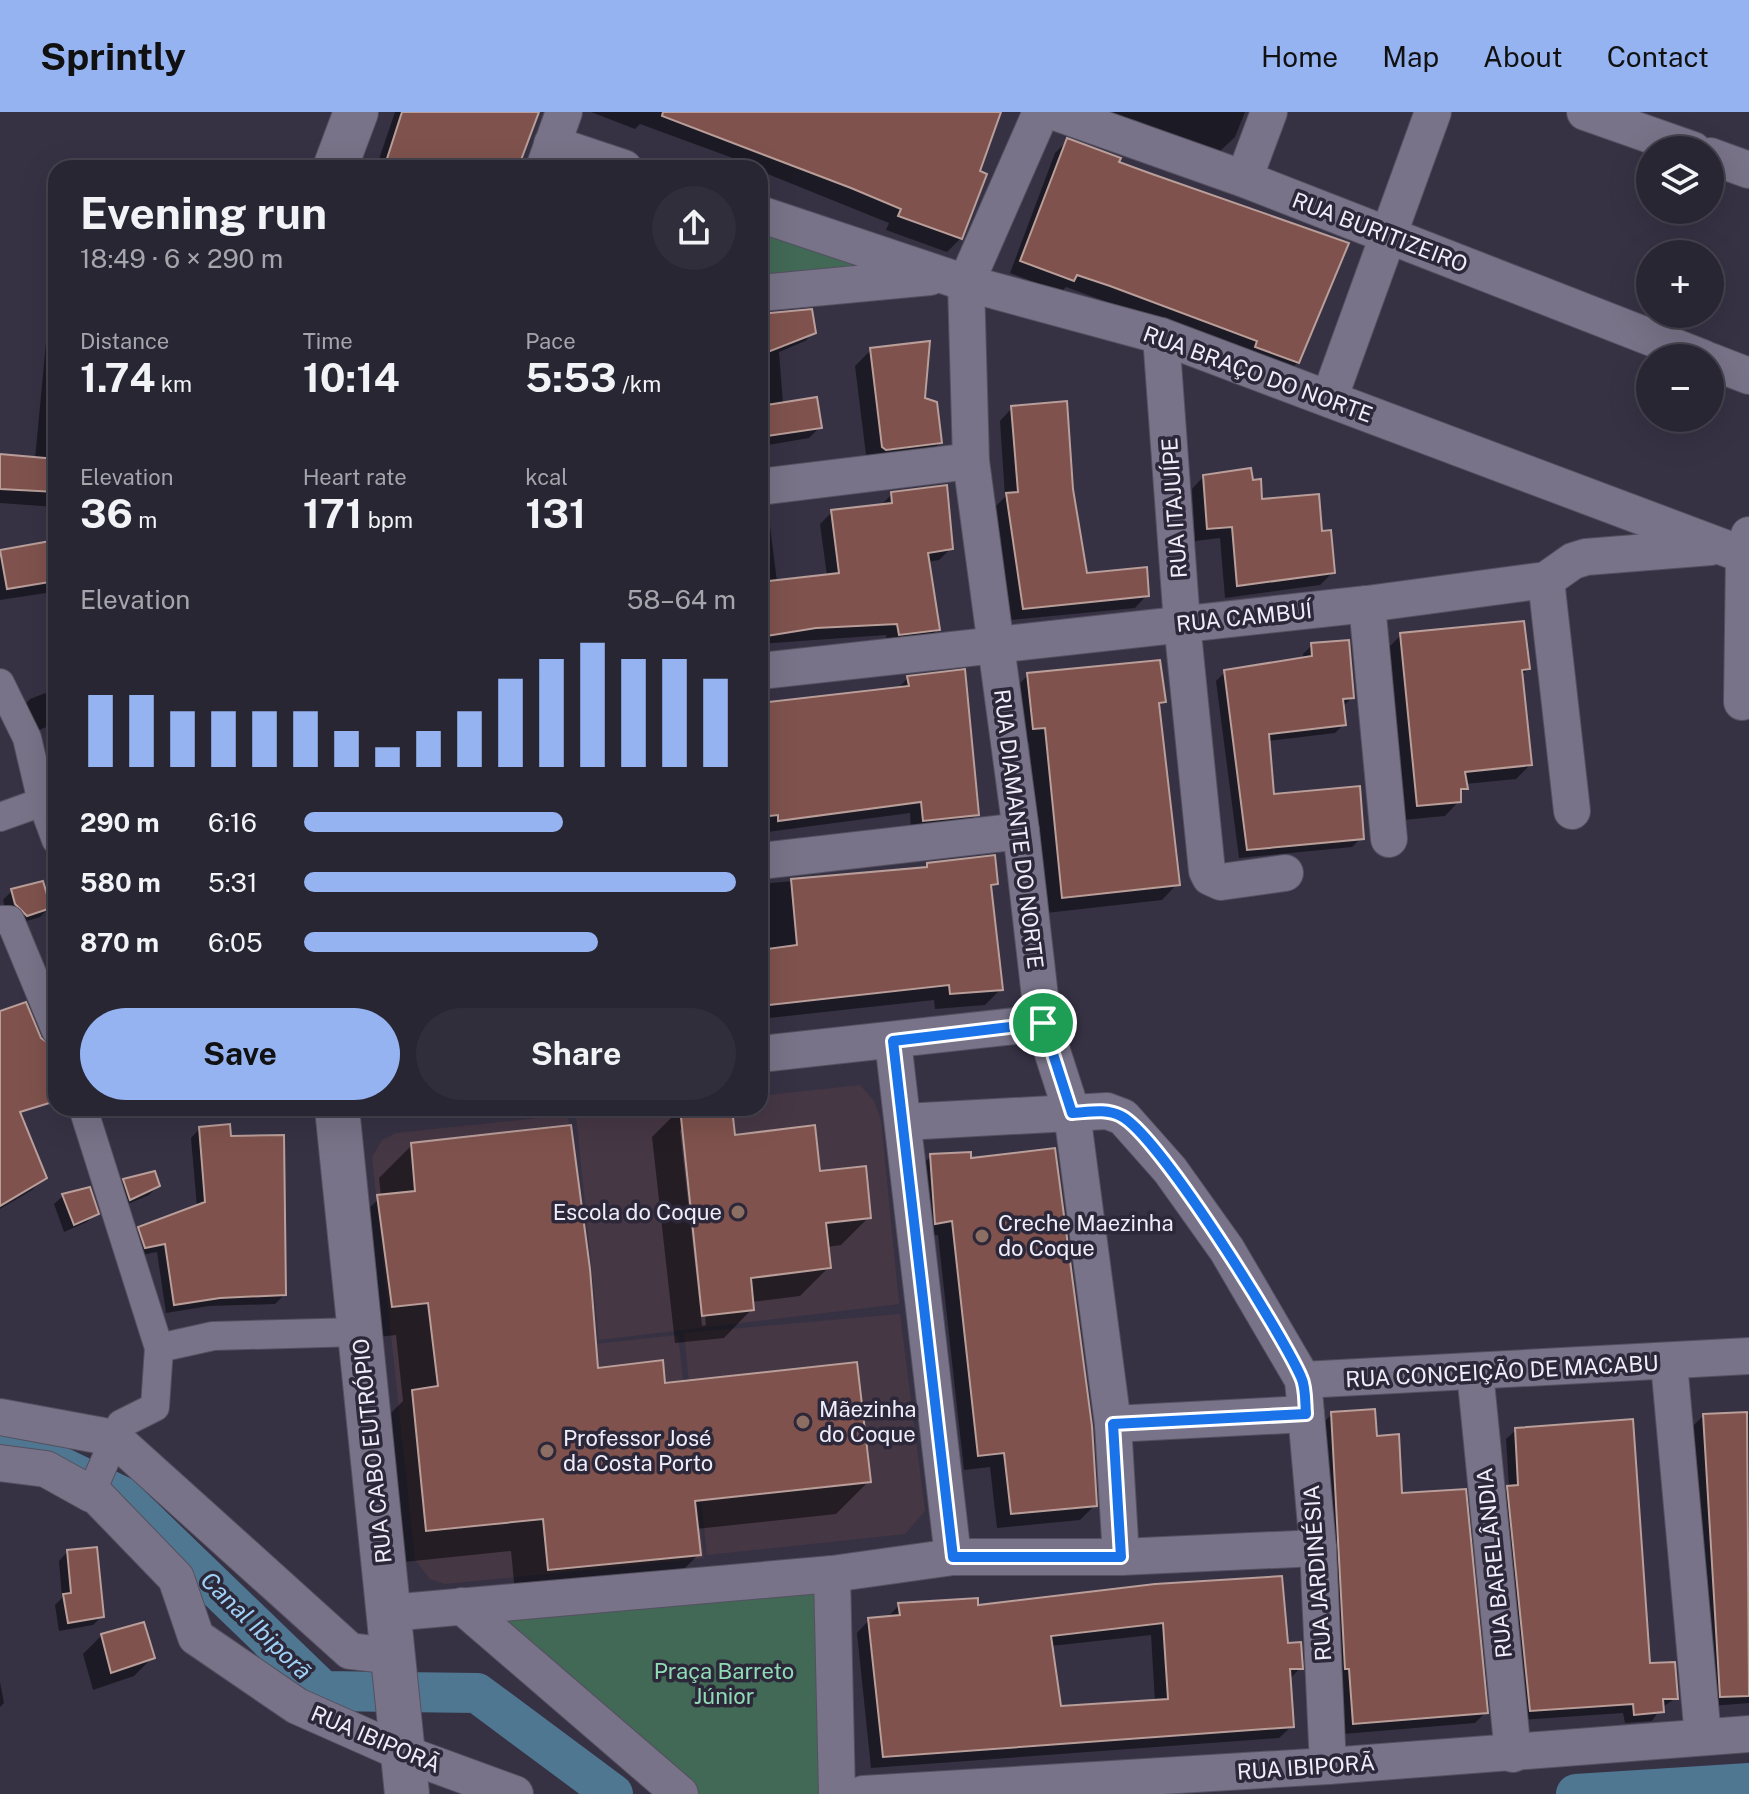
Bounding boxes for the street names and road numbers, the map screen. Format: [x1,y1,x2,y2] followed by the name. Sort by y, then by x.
[1289,187,1471,277] street label: RUA BURITIZEIRO
[1140,320,1376,428] street label: RUA BRAÇO DO NORTE
[1156,437,1192,579] street label: RUA ITAJUÍPE
[1175,597,1314,637] street label: RUA CAMBUÍ
[989,688,1049,970] street label: RUA DIAMANTE DO NORTE
[346,1337,397,1565] street label: RUA CABO EUTRÓPIO
[1345,1349,1659,1392] street label: RUA CONCEIÇÃO DE MACABU
[1471,1466,1517,1660] street label: RUA BARELÂNDIA
[1298,1484,1336,1662] street label: RUA JARDINÉSIA
[307,1699,445,1778] street label: RUA IBIPORÃ
[1236,1748,1376,1785] street label: RUA IBIPORÃ

